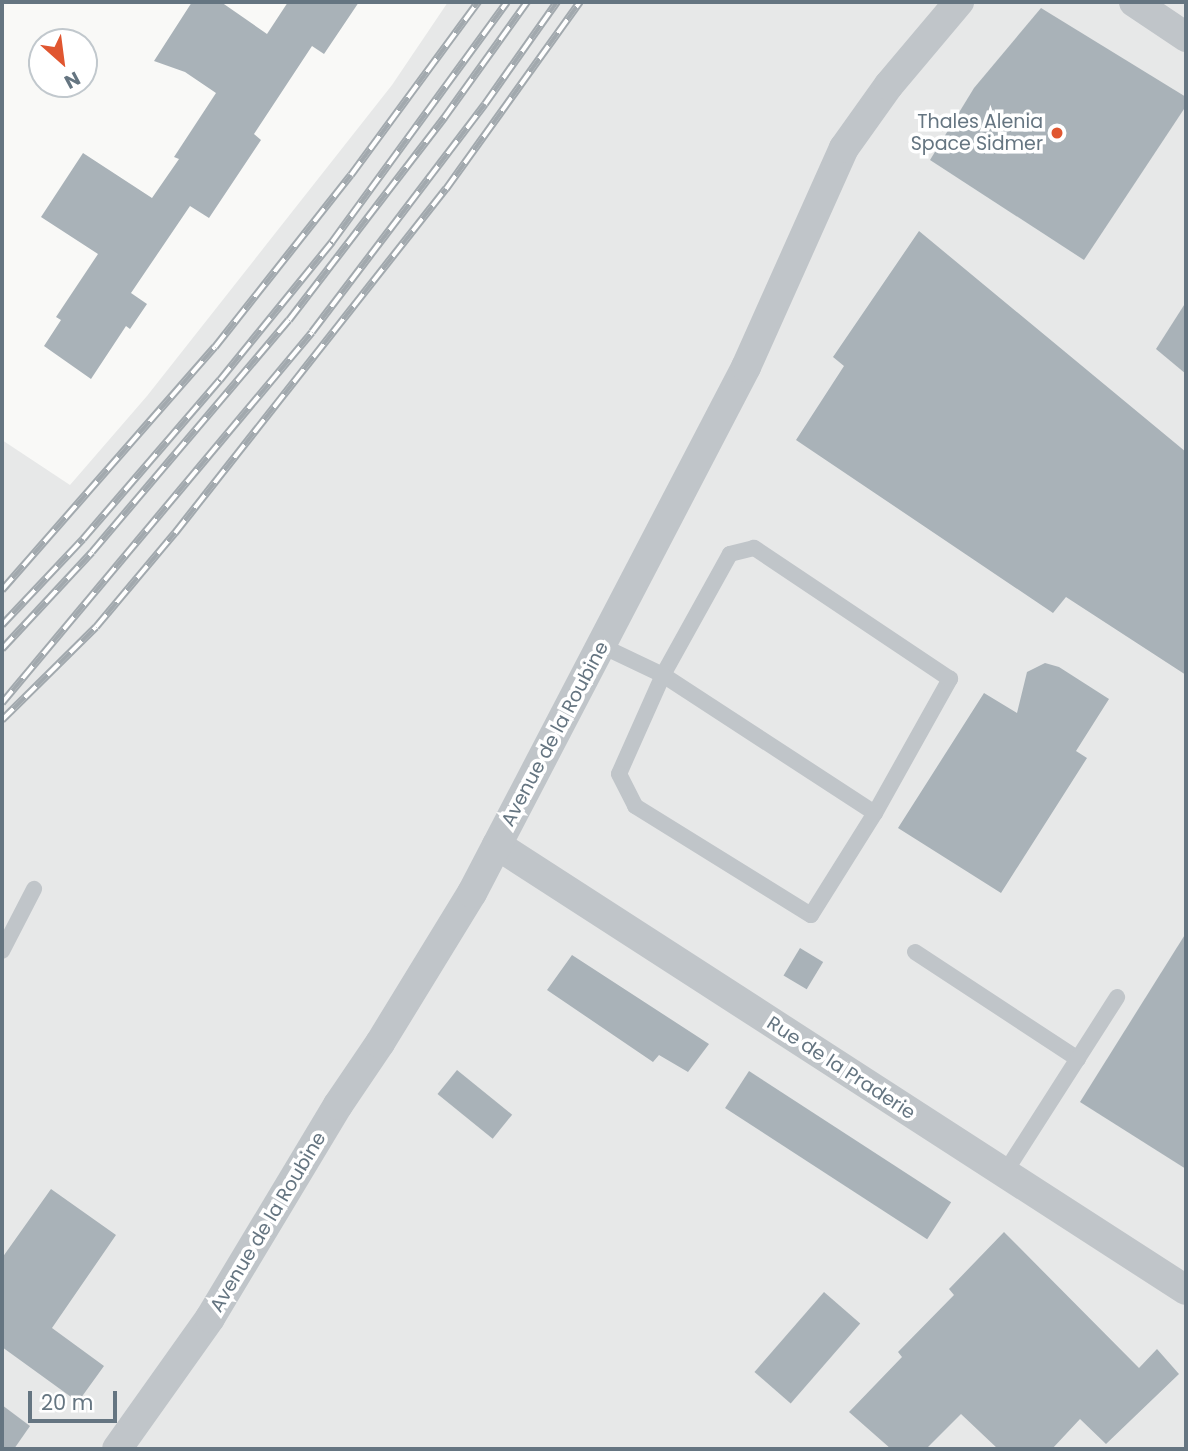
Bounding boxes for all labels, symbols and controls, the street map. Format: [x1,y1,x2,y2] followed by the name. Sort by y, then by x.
[28,28,98,98] north arrow
[60,65,85,95] text: N
[911,111,1043,155] place label: Thales Alenia Space Sidmer
[1049,125,1065,141] marker: Thales Alenia Space Sidmer
[497,638,613,830] street label: Avenue de la Roubine
[763,1012,919,1124] street label: Rue de la Praderie
[205,1128,331,1316] street label: Avenue de la Roubine
[32,1378,121,1422] scale bar
[41,1388,94,1417] text: 20 m

